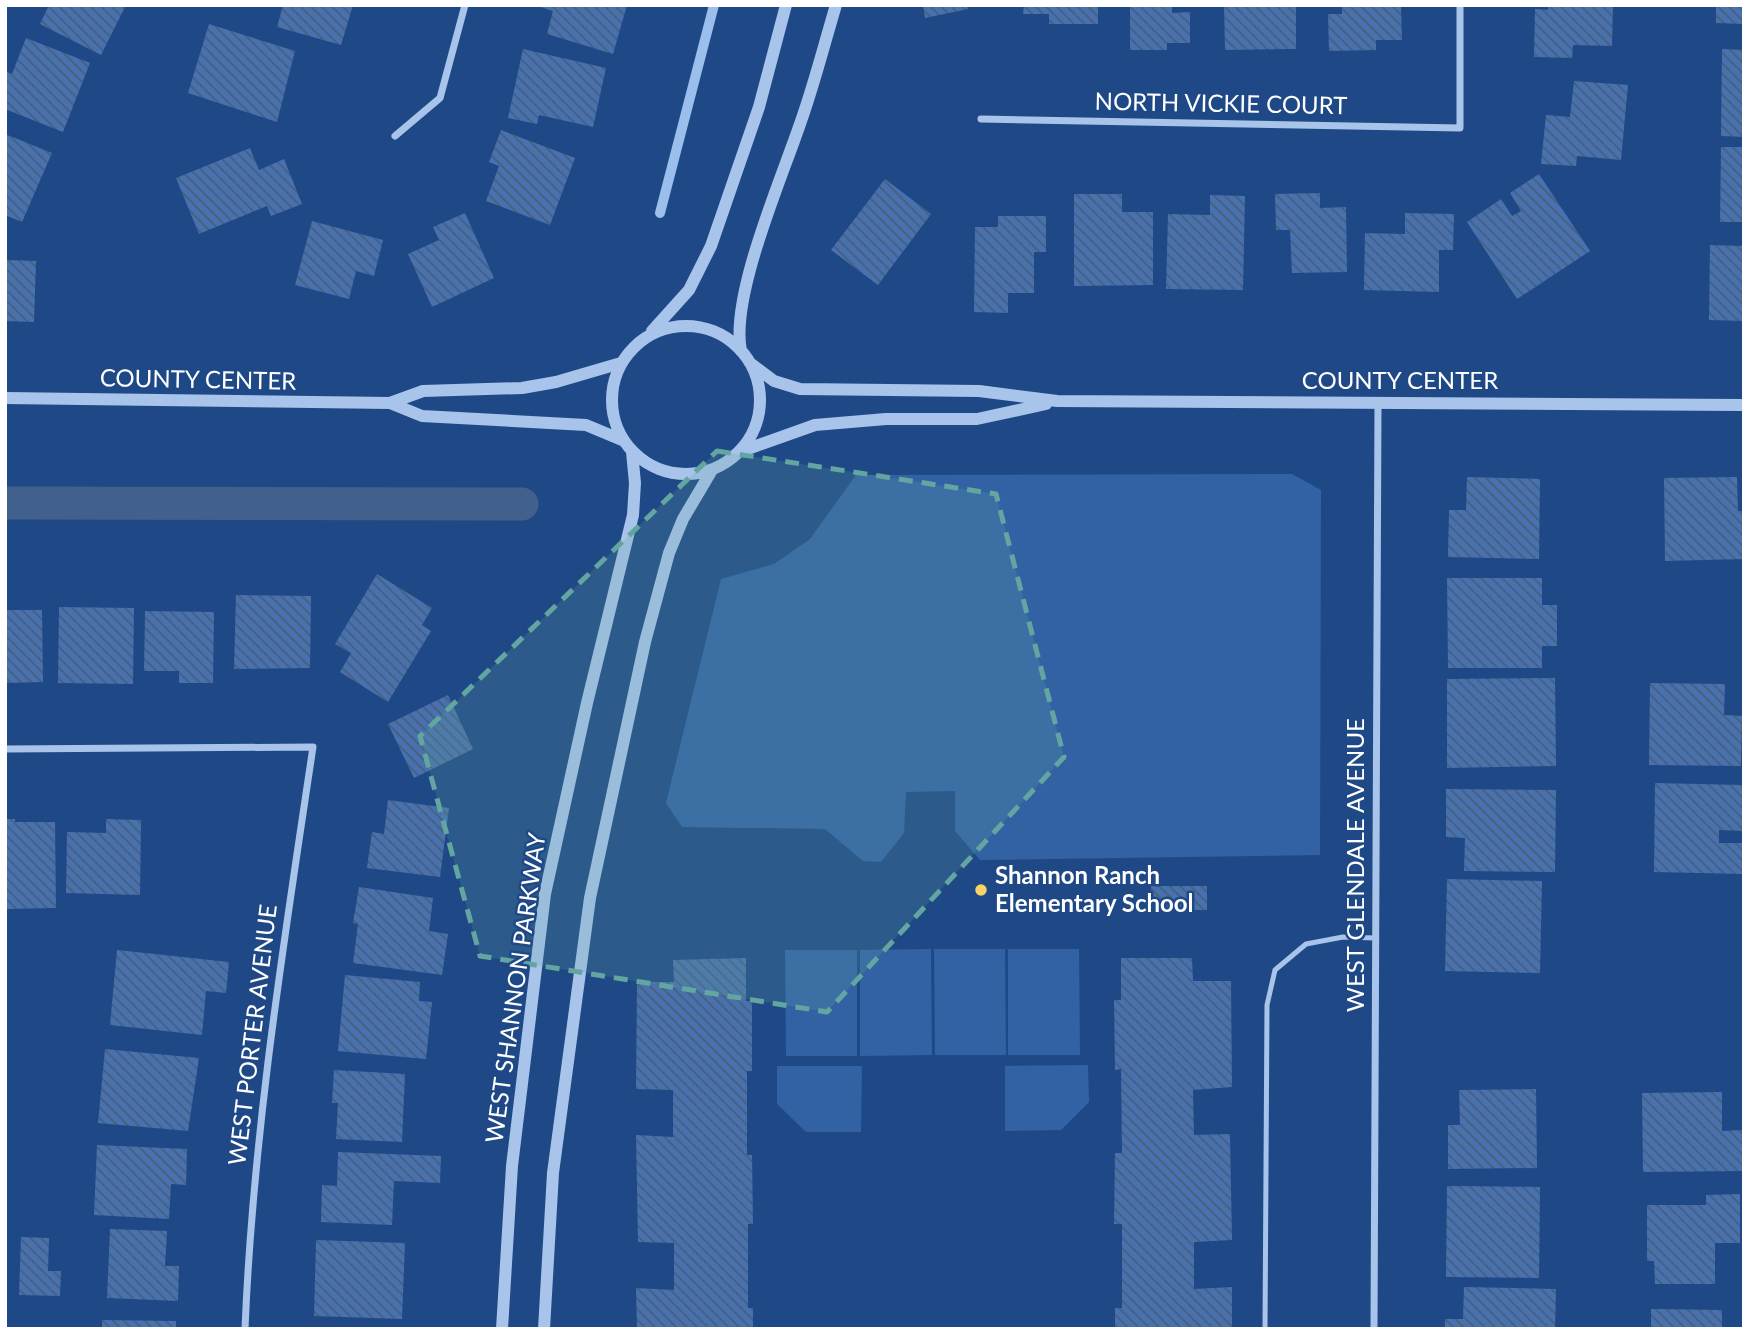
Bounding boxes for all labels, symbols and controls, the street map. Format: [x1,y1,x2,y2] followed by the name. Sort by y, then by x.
[1094,86,1348,119] street label: NORTH VICKIE COURT
[100,362,297,395] street label: COUNTY CENTER
[1302,365,1498,394] street label: COUNTY CENTER
[1340,718,1369,1012] street label: WEST GLENDALE AVENUE
[478,831,551,1145] street label: WEST SHANNON PARKWAY
[995,860,1194,917] place label: Shannon Ranch Elementary School
[973,882,989,898] marker: Shannon Ranch Elementary School
[221,903,282,1167] street label: WEST PORTER AVENUE

